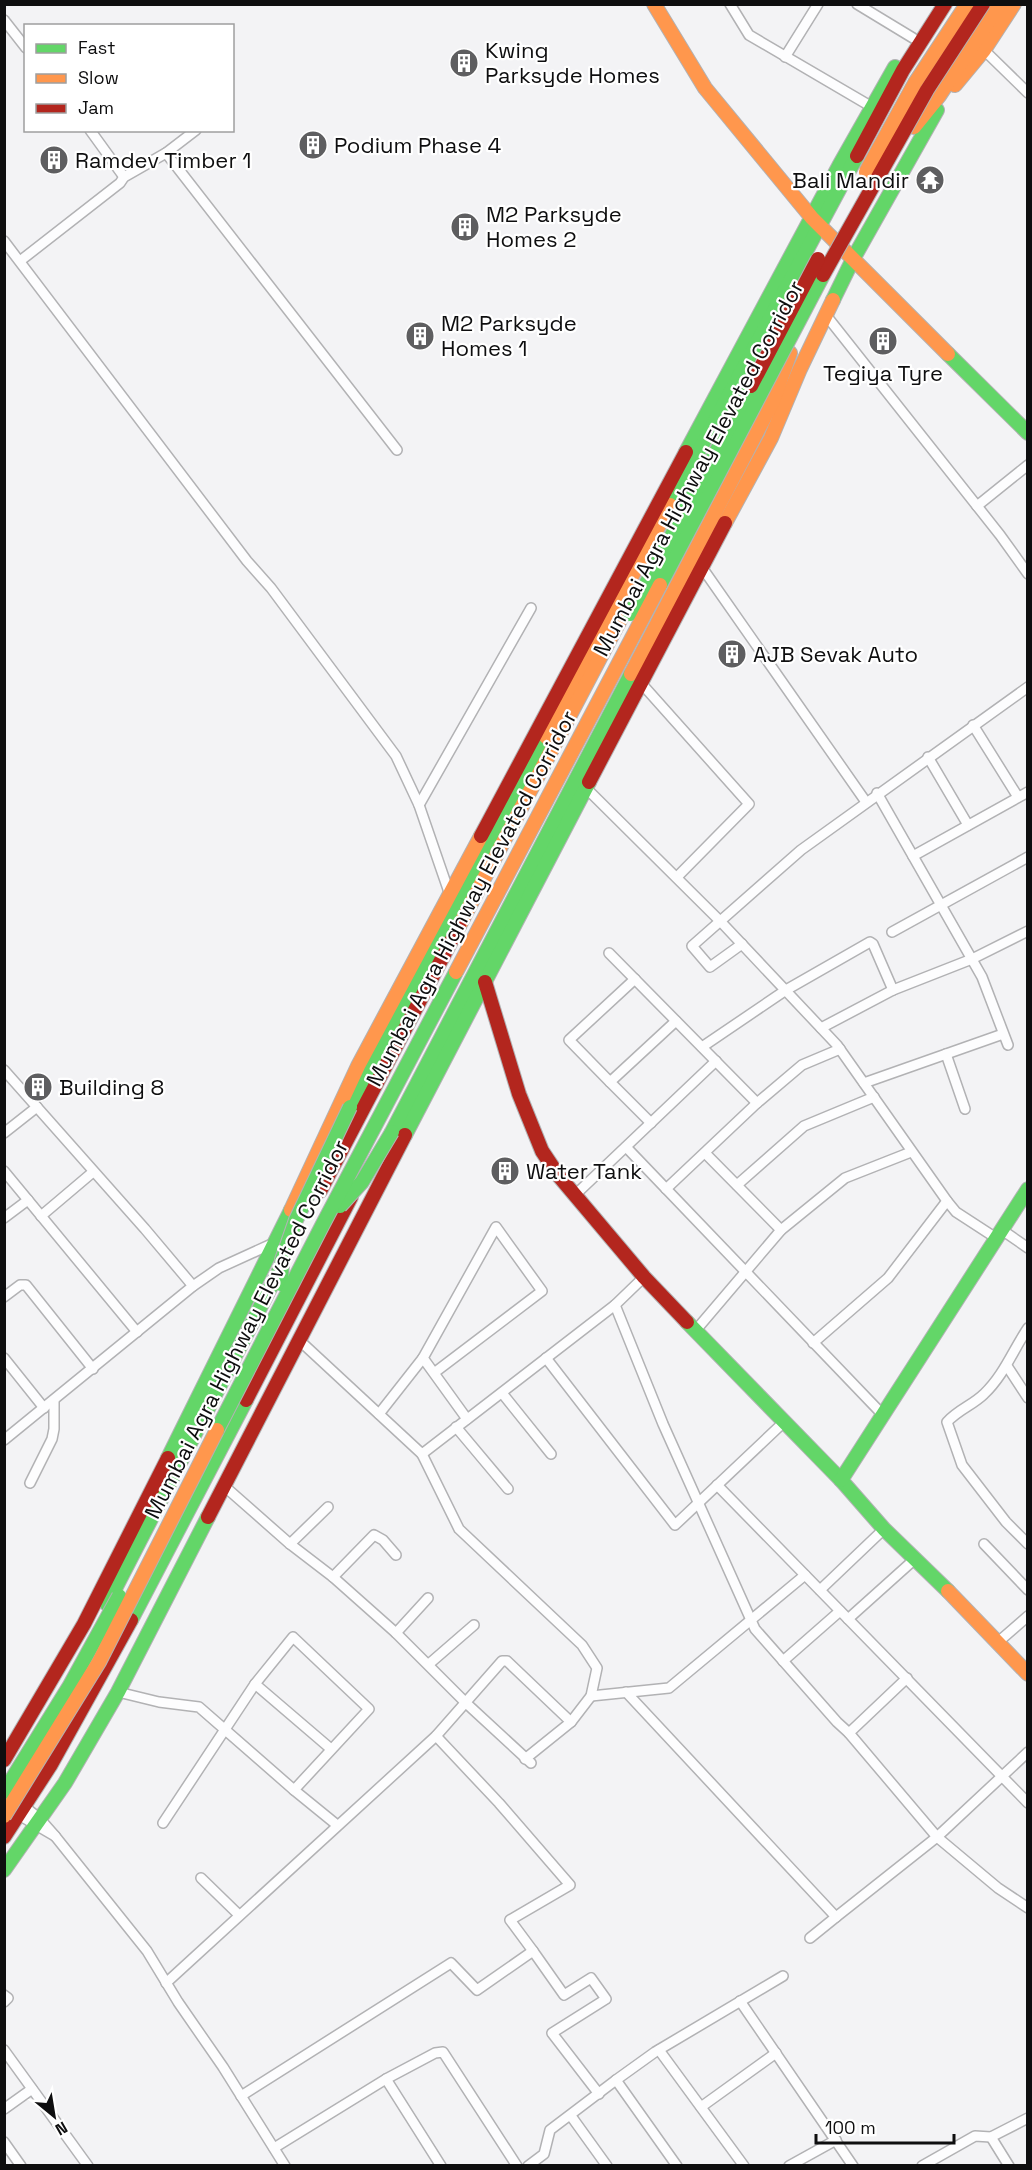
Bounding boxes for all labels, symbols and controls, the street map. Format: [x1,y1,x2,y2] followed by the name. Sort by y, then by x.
[24,24,234,132] legend
[78,36,115,59] text: Fast
[485,36,660,89] place label: Kwing Parksyde Homes
[448,47,480,79] building icon: Kwing Parksyde Homes
[78,66,119,89] text: Slow
[78,96,114,119] text: Jam
[297,129,329,161] building icon: Podium Phase 4
[334,131,502,159] place label: Podium Phase 4
[38,144,70,176] building icon: Ramdev Timber 1
[75,146,252,174] place label: Ramdev Timber 1
[914,164,946,196] temple icon: Bali Mandir
[792,166,909,194] place label: Bali Mandir
[486,200,622,253] place label: M2 Parksyde Homes 2
[449,211,481,243] building icon: M2 Parksyde Homes 2
[587,275,809,661] street label: Mumbai Agra Highway Elevated Corridor
[441,309,577,362] place label: M2 Parksyde Homes 1
[404,320,436,352] building icon: M2 Parksyde Homes 1
[867,325,899,357] building icon: Tegiya Tyre
[823,359,943,387] place label: Tegiya Tyre
[716,638,748,670] building icon: AJB Sevak Auto
[753,640,918,668] place label: AJB Sevak Auto
[360,705,582,1091] street label: Mumbai Agra Highway Elevated Corridor
[22,1071,54,1103] building icon: Building 8
[59,1073,164,1101] place label: Building 8
[138,1135,354,1523] street label: Mumbai Agra Highway Elevated Corridor
[489,1155,521,1187] building icon: Water Tank
[526,1157,642,1185] place label: Water Tank
[24,2086,84,2146] north arrow
[816,2107,954,2145] scale bar
[825,2116,876,2139] text: 100 m
[51,2117,71,2140] text: N

